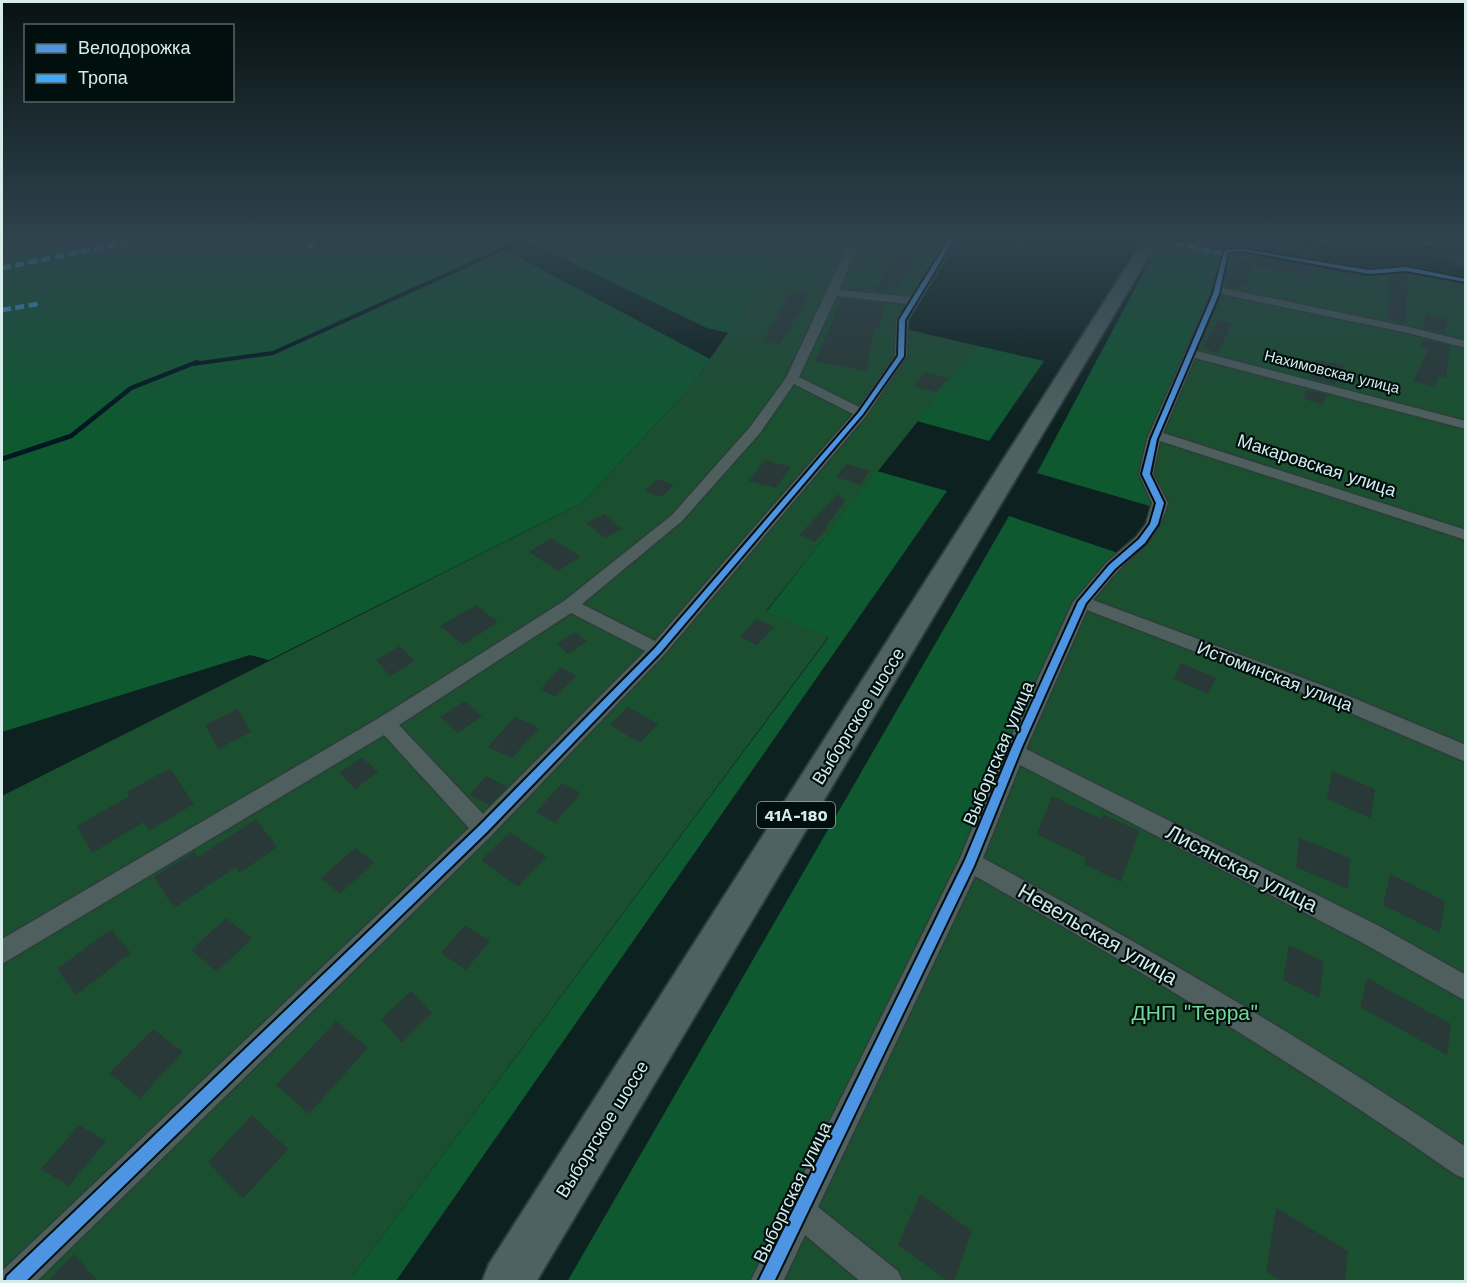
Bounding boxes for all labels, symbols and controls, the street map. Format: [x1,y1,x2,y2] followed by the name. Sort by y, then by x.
[24,24,234,102] legend
[78,37,191,58] text: Велодорожка
[78,67,129,88] text: Тропа
[1263,346,1402,398] street label: Нахимовская улица
[1235,429,1400,501] street label: Макаровская улица
[1194,637,1357,716] street label: Истоминская улица
[807,644,909,788] street label: Выборгское шоссе
[958,677,1038,828] street label: Выборгская улица
[757,802,835,828] road number: 41А-180
[1162,819,1322,917] street label: Лисянская улица
[1014,878,1182,990] street label: Невельская улица
[1132,1000,1258,1025] park label: ДНП "Терра"
[551,1057,653,1201] street label: Выборгское шоссе
[749,1117,836,1266] street label: Выборгская улица

